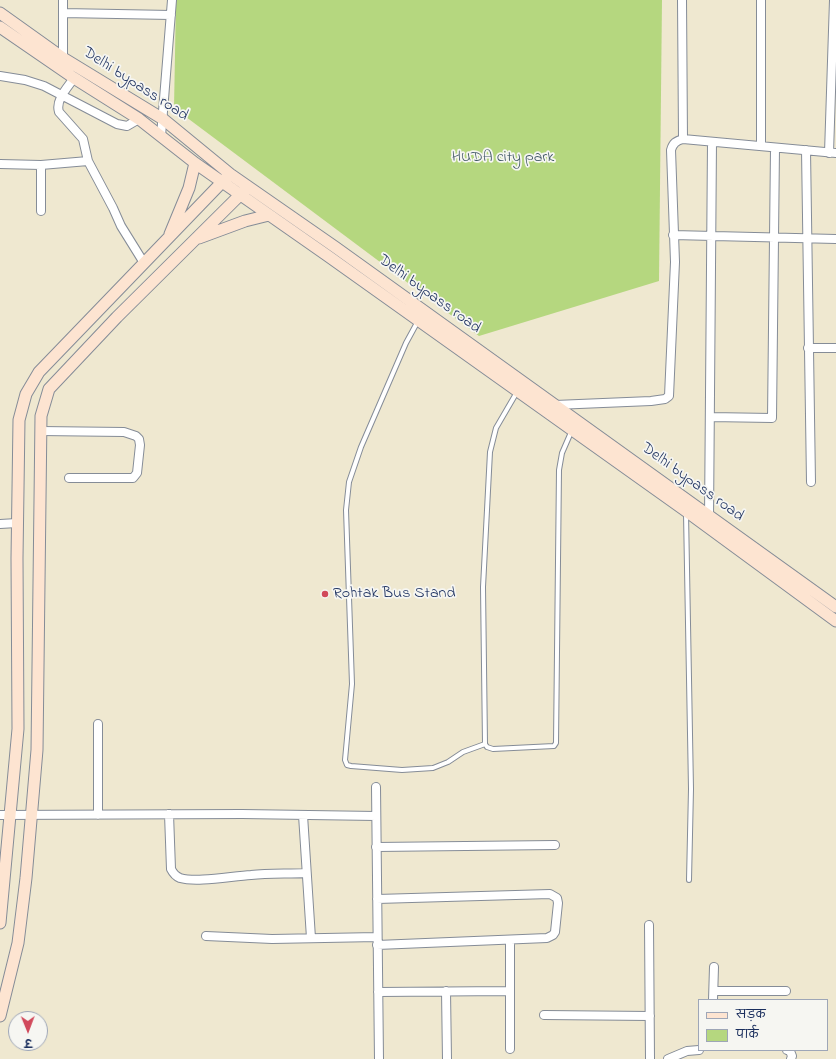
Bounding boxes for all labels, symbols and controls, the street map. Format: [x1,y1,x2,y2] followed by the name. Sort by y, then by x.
[79,44,191,126] street label: Delhi bypass road
[452,148,554,168] park label: HUDA city park
[374,251,484,339] street label: Delhi bypass road
[637,439,747,527] street label: Delhi bypass road
[333,584,455,604] place label: Rohtak Bus Stand
[320,589,330,599] marker: Rohtak Bus Stand
[698,999,828,1051] legend
[736,1006,766,1024] text: सड़क
[8,1011,48,1051] north arrow
[736,1026,759,1044] text: पार्क
[24,1034,32,1050] text: उ

